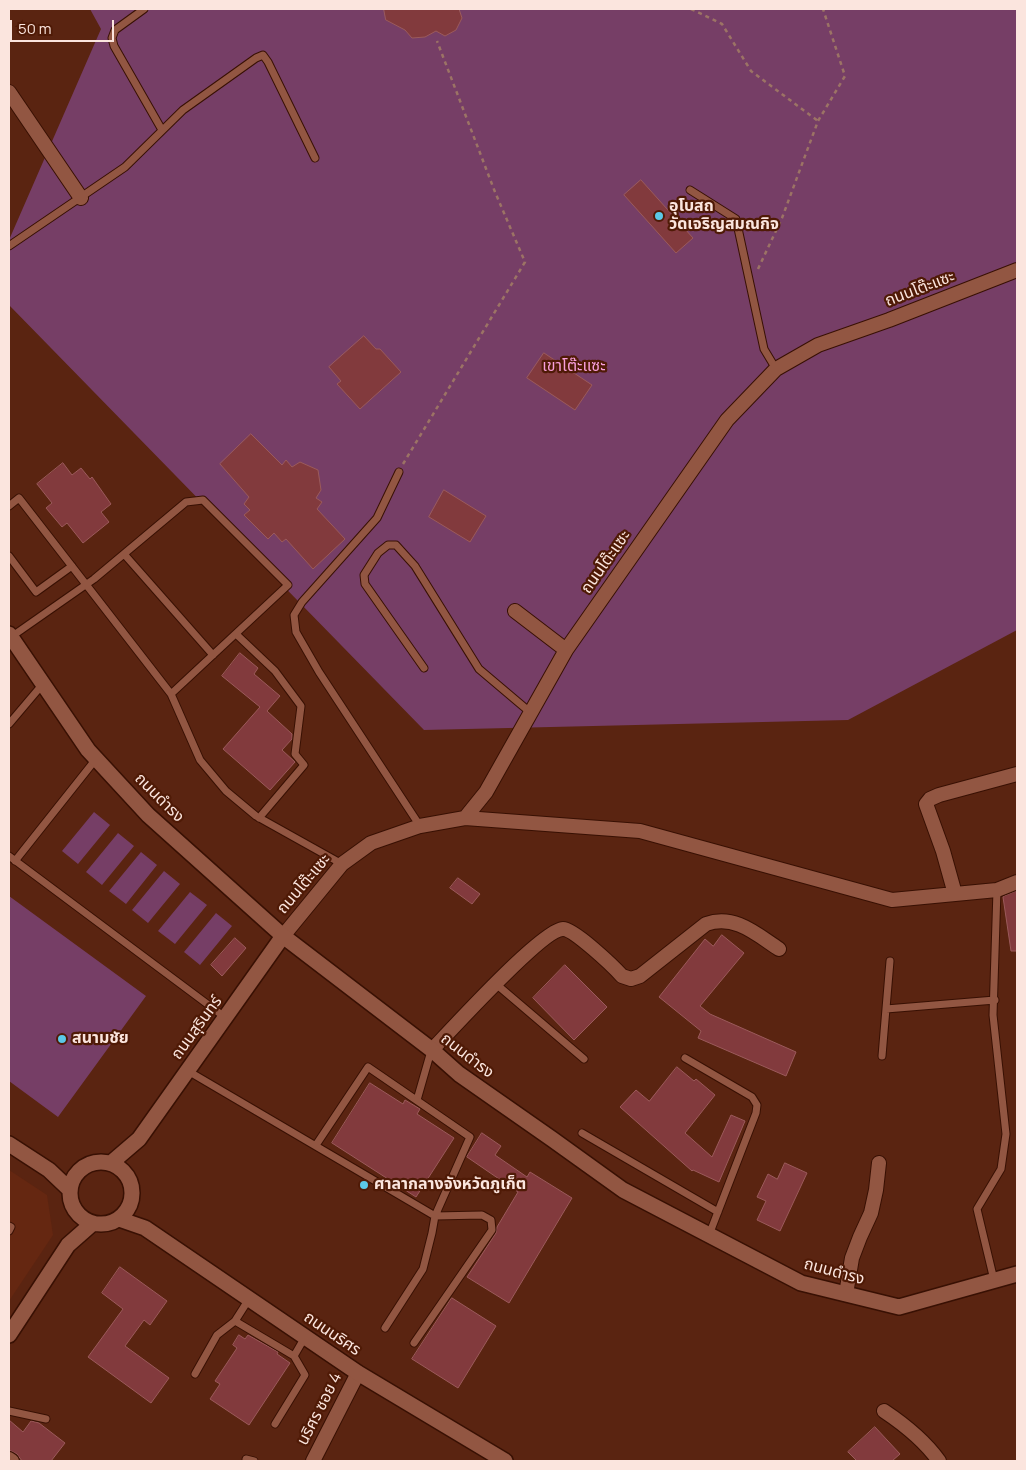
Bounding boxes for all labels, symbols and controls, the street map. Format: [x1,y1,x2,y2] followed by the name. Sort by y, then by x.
[12,10,116,42] scale bar
[18,18,52,39] text: 50 m
[669,197,779,235] place label: อุโบสถ วัดเจริญสมณกิจ
[653,210,665,222] marker: อุโบสถ วัดเจริญสมณกิจ
[883,267,957,311] street label: ถนนโต๊ะแซะ
[542,357,606,377] park label: เขาโต๊ะแซะ
[577,527,635,597] street label: ถนนโต๊ะแซะ
[130,769,188,827] street label: ถนนดำรง
[273,850,335,918] street label: ถนนโต๊ะแซะ
[168,993,226,1063] street label: ถนนสุรินทร์
[72,1029,129,1049] place label: สนามชัย
[437,1029,497,1083] street label: ถนนดำรง
[56,1033,68,1045] marker: สนามชัย
[374,1175,526,1195] place label: ศาลากลางจังหวัดภูเก็ต
[358,1179,370,1191] marker: ศาลากลางจังหวัดภูเก็ต
[802,1255,866,1289] street label: ถนนดำรง
[300,1308,364,1360] street label: ถนนนริศร
[294,1369,346,1449] street label: นริศร ซอย 4

